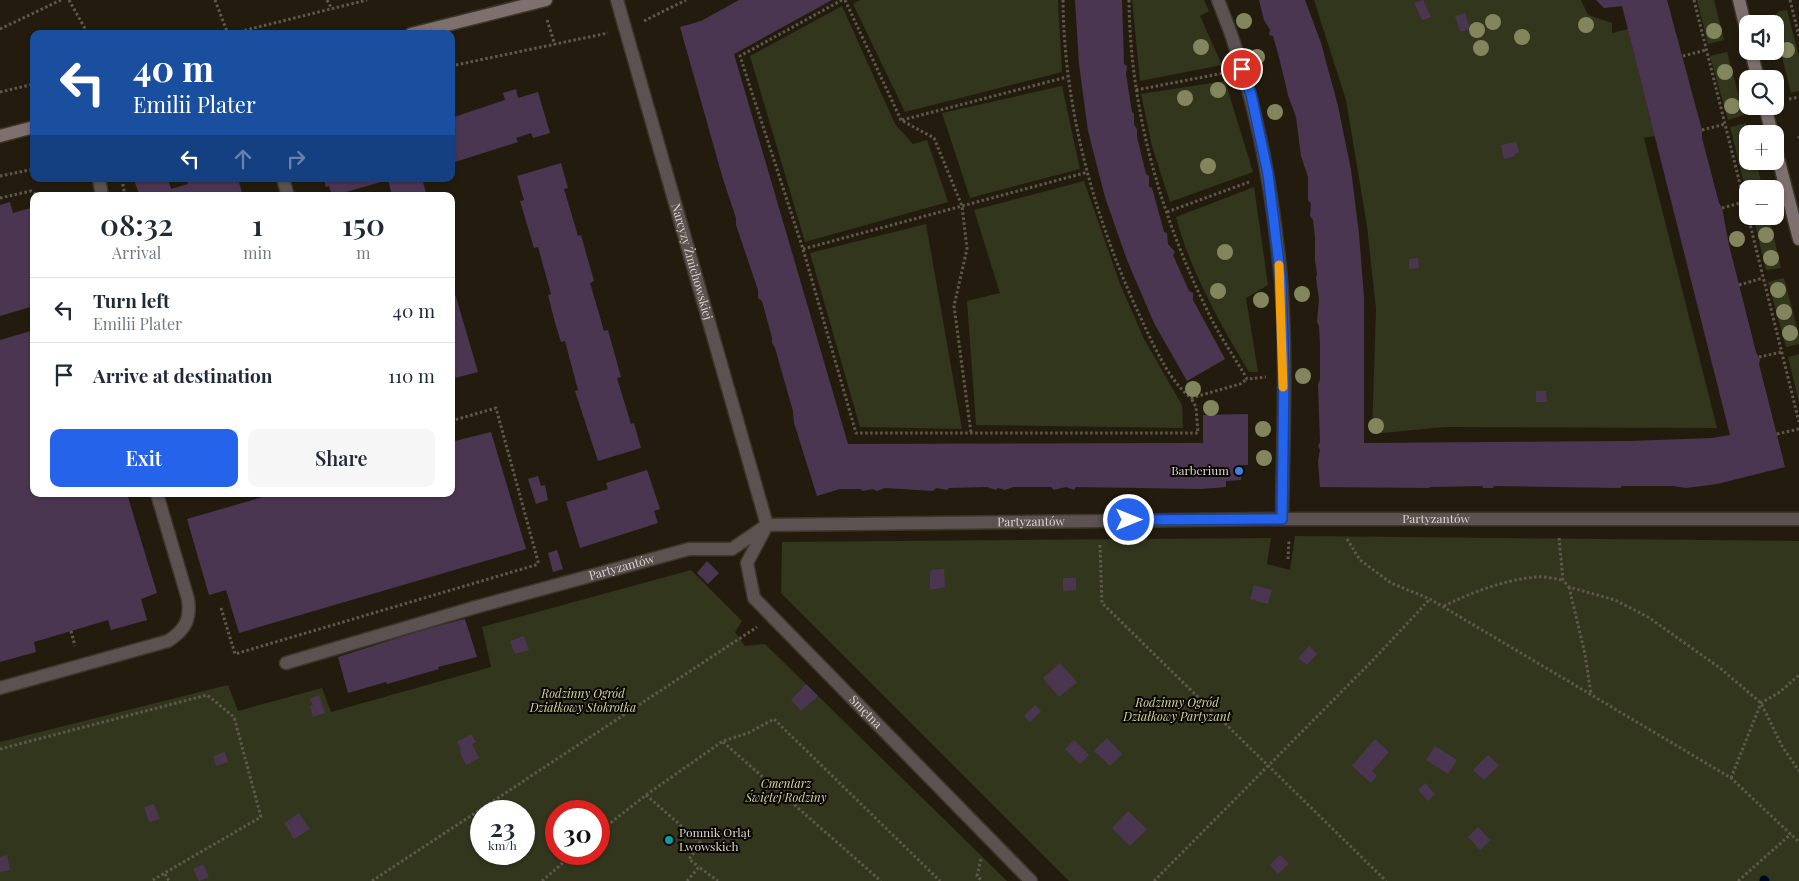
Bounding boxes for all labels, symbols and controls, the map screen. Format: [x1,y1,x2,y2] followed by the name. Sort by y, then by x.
[1739,15,1784,225] map controls
[1739,15,1784,60] button: sound
[133,44,214,91] text: 40 m
[1221,48,1263,90] pin
[50,50,115,115] icon: left
[1228,55,1256,83] icon: arrive
[1739,70,1784,115] button: search
[133,89,256,119] text: Emilii Plater
[1739,125,1784,170] button: +
[176,145,204,173] icon: left
[229,145,257,173] icon: ahead
[282,145,310,173] icon: right
[1739,180,1784,225] button: −
[668,201,717,321] street label: Narcyzy Żmichowskiej
[100,204,173,244] text: 08:32
[252,204,263,244] text: 1
[342,204,385,244] text: 150
[112,242,161,263] text: Arrival
[243,242,272,263] text: min
[356,242,370,263] text: m
[93,287,170,313] text: Turn left
[50,296,78,324] icon: left
[393,297,435,323] text: 40 m
[93,313,182,334] text: Emilii Plater
[50,361,78,389] icon: arrive
[93,362,273,388] text: Arrive at destination
[388,362,435,388] text: 110 m
[50,429,238,487] button: Exit
[248,429,435,487] button: Share
[1171,462,1229,478] place label: Barberium
[1233,465,1245,477] marker: Barberium
[1102,493,1154,545] position arrow
[1402,510,1470,526] street label: Partyzantów
[997,513,1066,529] street label: Partyzantów
[587,550,657,583] street label: Partyzantów
[529,685,636,715] park label: Rodzinny Ogród Działkowy Stokrotka
[846,691,886,731] street label: Smętna
[1122,694,1232,724] park label: Rodzinny Ogród Działkowy Partyzant
[744,775,827,805] park label: Cmentarz Świętej Rodziny
[545,800,610,865] speed limit sign: 30
[490,810,515,843] text: 23
[679,824,752,854] place label: Pomnik Orląt Lwowskich
[663,834,675,846] marker: Pomnik Orląt Lwowskich
[488,837,517,853] text: km/h

